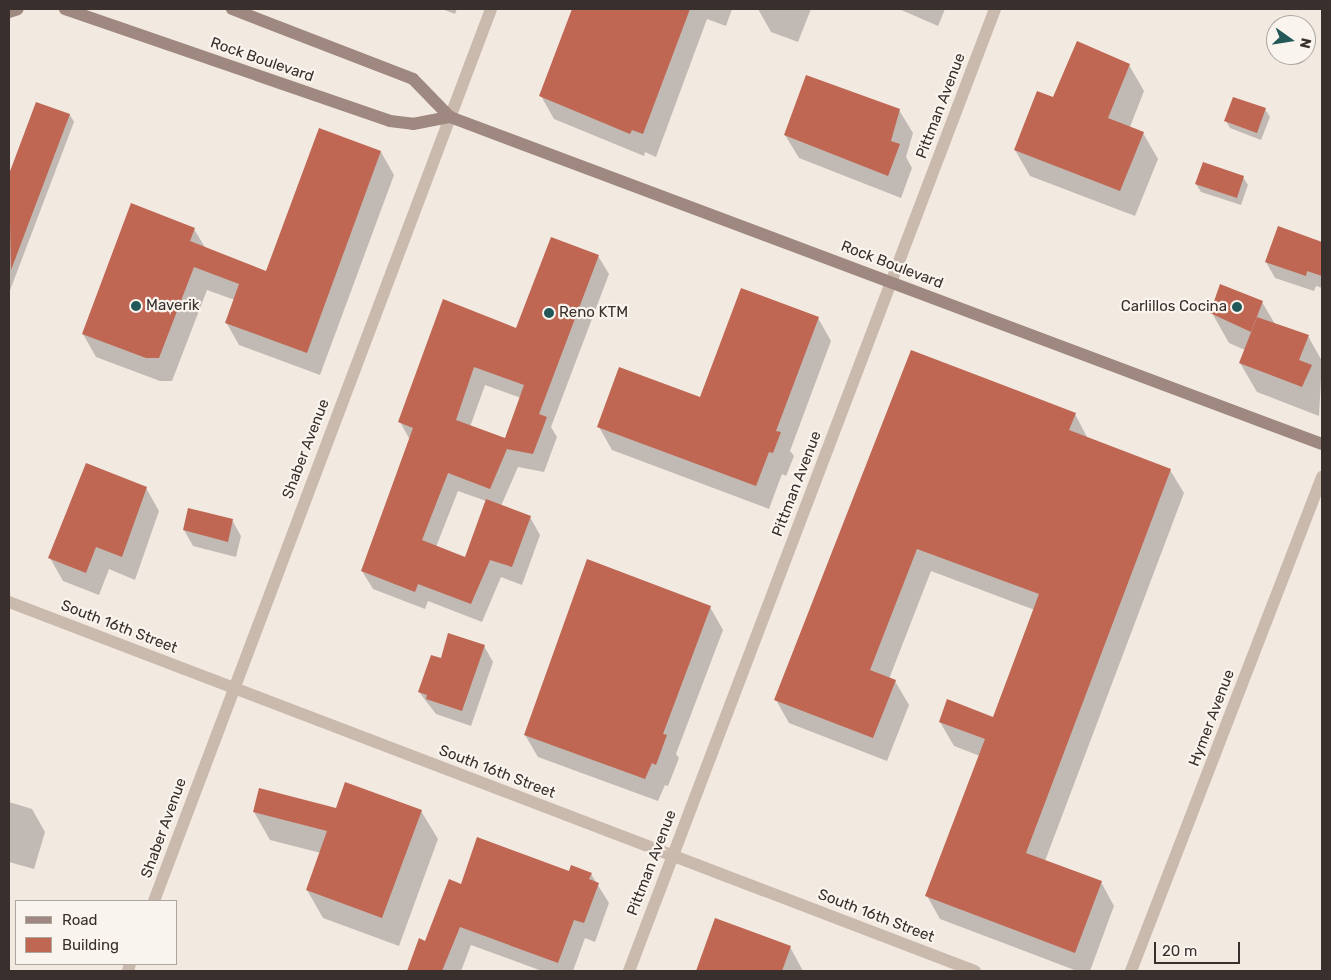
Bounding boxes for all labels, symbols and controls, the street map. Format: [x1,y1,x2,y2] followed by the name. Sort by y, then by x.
[1266,15,1316,65] north arrow
[208,34,316,86] street label: Rock Boulevard
[1296,36,1315,50] text: N
[913,51,969,161] street label: Pittman Avenue
[838,237,946,293] street label: Rock Boulevard
[146,297,200,315] place label: Maverik
[1121,298,1227,316] place label: Carlillos Cocina
[130,300,142,312] marker: Maverik
[1231,301,1243,313] marker: Carlillos Cocina
[559,304,628,322] place label: Reno KTM
[543,307,555,319] marker: Reno KTM
[279,396,333,502] street label: Shaber Avenue
[769,429,825,539] street label: Pittman Avenue
[58,597,180,657] street label: South 16th Street
[1185,667,1239,769] street label: Hymer Avenue
[436,742,558,802] street label: South 16th Street
[137,775,191,881] street label: Shaber Avenue
[624,808,680,918] street label: Pittman Avenue
[815,886,937,946] street label: South 16th Street
[15,900,178,965] legend
[62,911,98,929] text: Road
[1156,932,1242,964] scale bar
[62,936,119,954] text: Building
[1162,942,1197,960] text: 20 m

